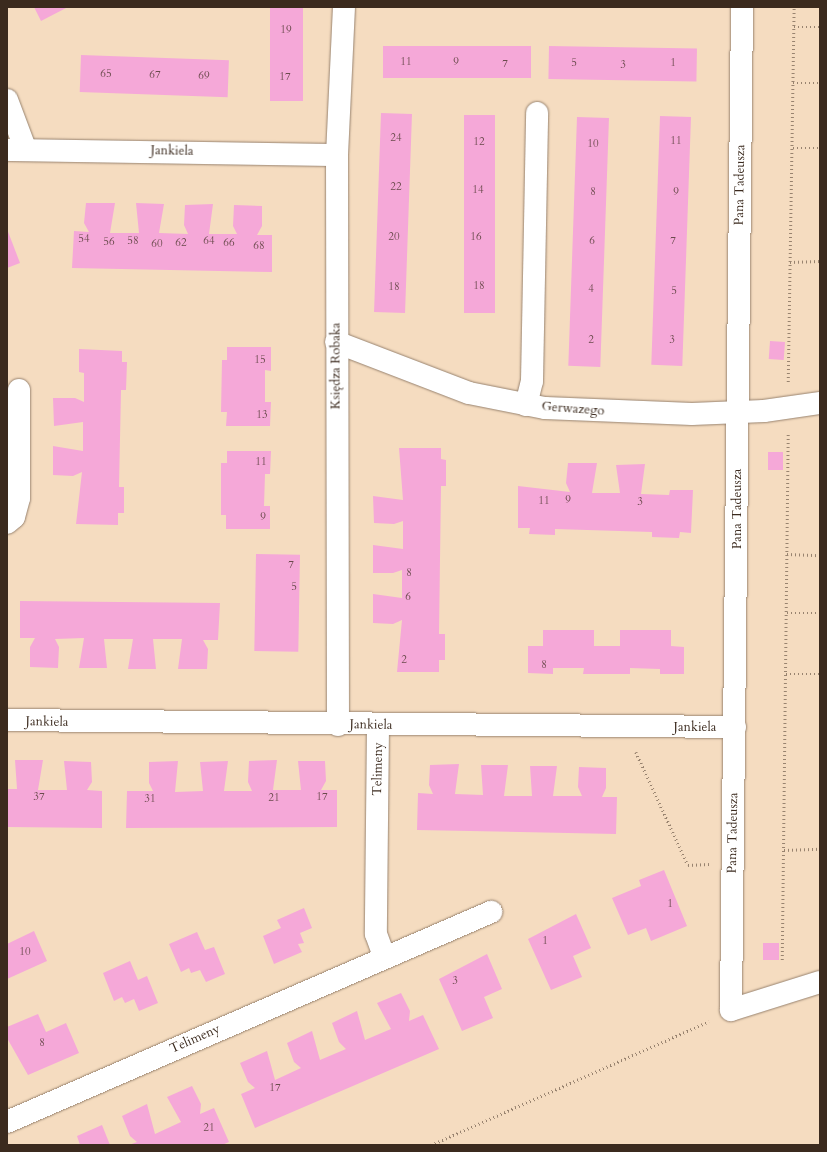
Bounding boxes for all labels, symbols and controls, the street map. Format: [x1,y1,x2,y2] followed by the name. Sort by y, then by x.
[280,23,292,37] house number: 19
[400,55,412,69] house number: 11
[453,55,459,69] house number: 9
[571,56,577,70] house number: 5
[670,56,676,70] house number: 1
[502,57,508,71] house number: 7
[620,58,626,72] house number: 3
[100,67,112,81] house number: 65
[149,68,161,82] house number: 67
[198,69,210,83] house number: 69
[279,70,291,84] house number: 17
[390,131,402,145] house number: 24
[670,134,682,148] house number: 11
[473,135,485,149] house number: 12
[587,137,599,151] house number: 10
[150,143,194,159] street label: Jankiela
[731,145,749,225] street label: Pana Tadeusza
[390,180,402,194] house number: 22
[472,183,484,197] house number: 14
[590,185,596,199] house number: 8
[673,185,679,199] house number: 9
[388,230,400,244] house number: 20
[470,230,482,244] house number: 16
[78,232,90,246] house number: 54
[127,234,139,248] house number: 58
[203,234,215,248] house number: 64
[589,234,595,248] house number: 6
[670,234,676,248] house number: 7
[103,235,115,249] house number: 56
[175,236,187,250] house number: 62
[223,236,235,250] house number: 66
[151,237,163,251] house number: 60
[253,239,265,253] house number: 68
[473,279,485,293] house number: 18
[388,280,400,294] house number: 18
[588,282,594,296] house number: 4
[671,284,677,298] house number: 5
[328,323,344,409] street label: Księdza Robaka
[588,333,594,347] house number: 2
[669,333,675,347] house number: 3
[254,353,266,367] house number: 15
[541,399,605,419] street label: Gerwazego
[256,408,268,422] house number: 13
[255,455,267,469] house number: 11
[729,469,745,549] street label: Pana Tadeusza
[565,493,571,507] house number: 9
[538,494,550,508] house number: 11
[637,495,643,509] house number: 3
[260,510,266,524] house number: 9
[288,558,294,572] house number: 7
[406,566,412,580] house number: 8
[291,580,297,594] house number: 5
[405,590,411,604] house number: 6
[401,653,407,667] house number: 2
[541,658,547,672] house number: 8
[25,714,69,730] street label: Jankiela
[349,717,393,733] street label: Jankiela
[674,719,716,735] street label: Jankiela
[370,742,386,796] street label: Telimeny
[33,790,45,804] house number: 37
[316,790,328,804] house number: 17
[268,791,280,805] house number: 21
[144,792,156,806] house number: 31
[724,793,742,873] street label: Pana Tadeusza
[667,897,673,911] house number: 1
[542,934,548,948] house number: 1
[19,945,31,959] house number: 10
[452,974,458,988] house number: 3
[167,1021,223,1057] street label: Telimeny
[39,1036,45,1050] house number: 8
[269,1081,281,1095] house number: 17
[203,1121,215,1135] house number: 21

